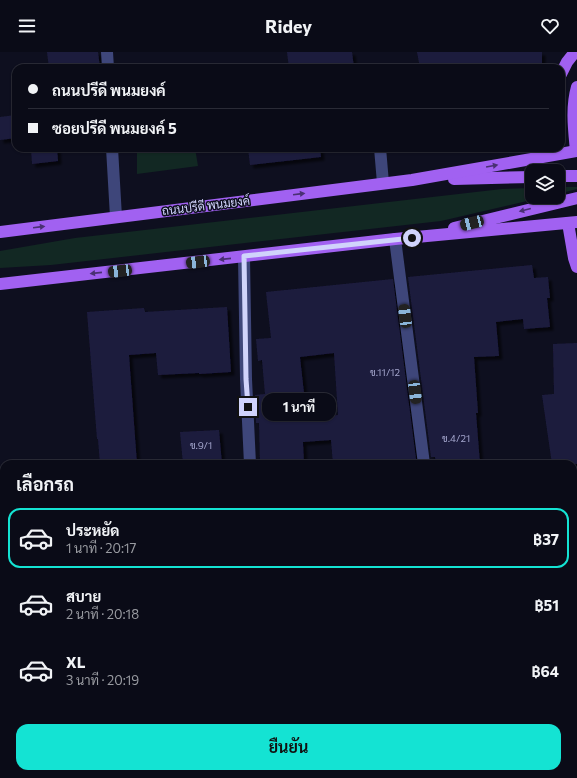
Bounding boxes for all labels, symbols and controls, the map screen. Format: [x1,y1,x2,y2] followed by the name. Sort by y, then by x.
[16,15,38,37] icon: menu
[265,15,312,37] text: Ridey
[539,15,561,37] icon: heart
[52,81,166,99] text: ถนนปรีดี พนมยงค์
[52,119,177,137] text: ซอยปรีดี พนมยงค์ 5
[486,163,498,169] one-way arrow
[525,164,565,204] map controls
[525,164,565,204] button: layers
[293,191,305,197] one-way arrow
[161,193,251,217] street label: ถนนปรีดี พนมยงค์
[519,207,531,213] one-way arrow
[459,214,485,232] car
[33,224,45,230] one-way arrow
[403,229,421,247] route start
[185,255,211,269] car
[219,256,231,262] one-way arrow
[107,264,133,278] car
[90,270,102,277] one-way arrow
[398,303,412,329] car
[370,366,401,378] house number: ข.11/12
[408,379,422,405] car
[262,393,336,421] callout: 1 นาที
[239,398,257,416] route end
[283,399,315,415] text: 1 นาที
[442,432,470,444] house number: ข.4/21
[190,439,212,451] house number: ข.9/1
[16,473,74,495] text: เลือกรถ
[18,520,54,556] icon: car
[66,521,119,539] text: ประหยัด
[533,530,559,548] text: ฿37
[66,540,136,556] text: 1 นาที · 20:17
[18,586,54,622] icon: car
[66,587,101,605] text: สบาย
[534,596,559,614] text: ฿51
[66,606,139,622] text: 2 นาที · 20:18
[18,652,54,688] icon: car
[66,653,85,671] text: XL
[531,662,559,680] text: ฿64
[66,672,139,688] text: 3 นาที · 20:19
[16,724,561,770] button: ยืนยัน

